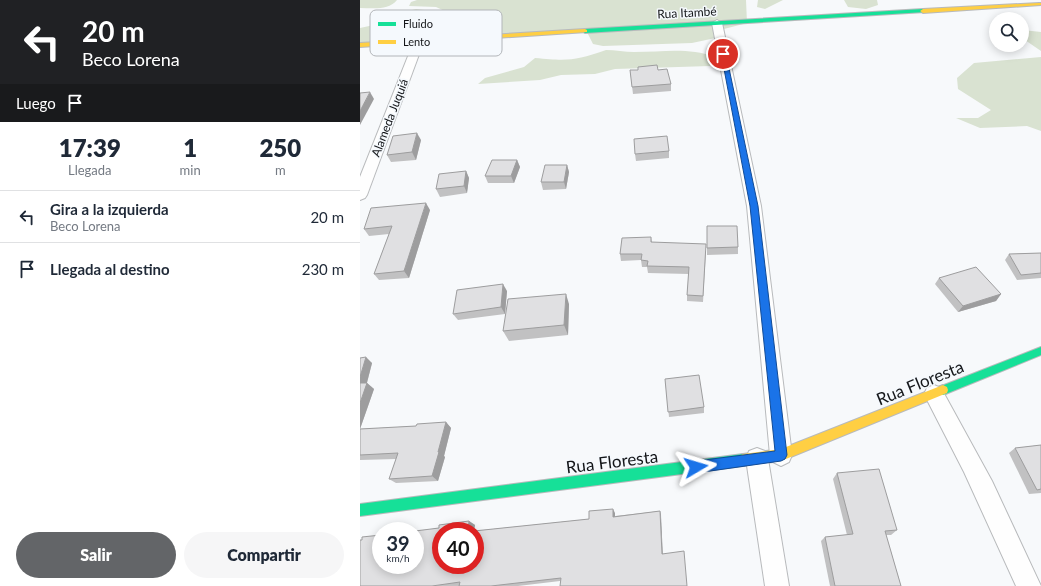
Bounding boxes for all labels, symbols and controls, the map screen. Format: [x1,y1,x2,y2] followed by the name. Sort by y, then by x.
[657,3,717,22] street label: Rua Itambé
[370,10,502,56] legend
[989,12,1029,52] map controls
[989,12,1029,52] button: search
[82,14,145,48] text: 20 m
[16,16,68,68] icon: left
[403,17,433,30] text: Fluido
[403,35,430,48] text: Lento
[706,37,740,71] pin
[712,43,734,65] icon: arrive
[82,48,180,70] text: Beco Lorena
[368,77,411,159] street label: Alameda Juquiá
[64,92,86,114] icon: arrive
[16,94,56,112] text: Luego
[59,133,121,162] text: 17:39
[183,133,197,162] text: 1
[259,133,301,162] text: 250
[68,162,112,178] text: Llegada
[180,162,201,178] text: min
[275,162,286,178] text: m
[50,200,169,218] text: Gira a la izquierda
[16,206,38,228] icon: left
[310,208,344,226] text: 20 m
[50,218,121,234] text: Beco Lorena
[16,258,38,280] icon: arrive
[50,260,170,278] text: Llegada al destino
[302,260,344,278] text: 230 m
[873,355,967,410] street label: Rua Floresta
[565,445,659,478] street label: Rua Floresta
[675,446,717,488] position arrow
[432,522,484,574] speed limit sign: 40
[386,531,410,555] text: 39
[16,532,176,578] button: Salir
[184,532,344,578] button: Compartir
[386,552,410,564] text: km/h

